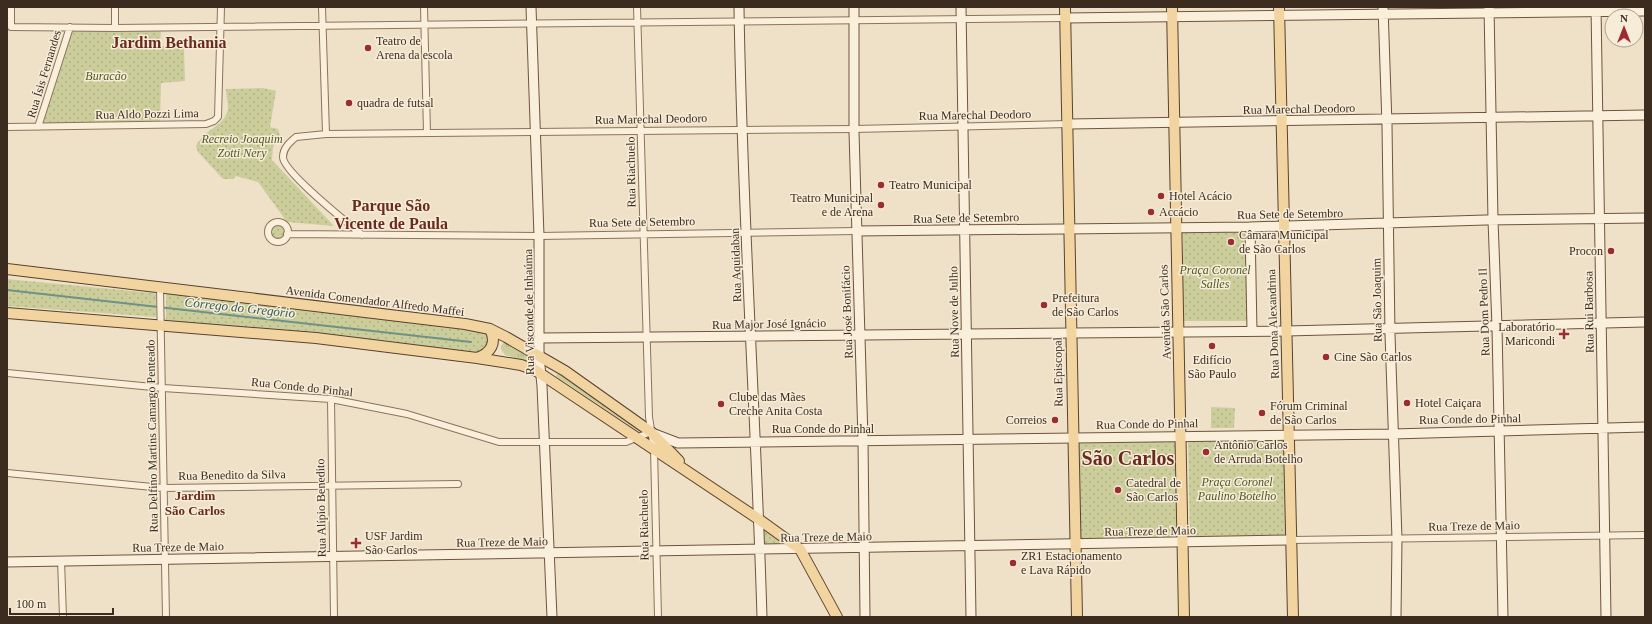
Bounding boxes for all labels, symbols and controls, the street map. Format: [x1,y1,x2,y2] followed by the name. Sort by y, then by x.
[1604,8,1644,48] north arrow
[1620,12,1628,24] text: N
[24,28,64,120] street label: Rua Ísis Fernandes
[111,34,227,51] district label: Jardim Bethania
[376,34,453,62] place label: Teatro de Arena da escola
[363,43,373,53] marker: Teatro de Arena da escola
[85,69,127,83] park label: Buracão
[357,96,434,110] place label: quadra de futsal
[344,98,354,108] marker: quadra de futsal
[1243,101,1355,117] street label: Rua Marechal Deodoro
[95,106,200,122] street label: Rua Aldo Pozzi Lima
[919,107,1031,123] street label: Rua Marechal Deodoro
[595,111,707,127] street label: Rua Marechal Deodoro
[200,132,283,160] park label: Recreio Joaquim Zotti Nery
[623,136,639,208] street label: Rua Riachuelo
[889,178,972,192] place label: Teatro Municipal
[876,180,886,190] marker: Teatro Municipal
[1169,189,1232,203] place label: Hotel Acácio
[790,191,874,219] place label: Teatro Municipal e de Arena
[1156,191,1166,201] marker: Hotel Acácio
[334,197,448,232] district label: Parque São Vicente de Paula
[876,200,886,210] marker: Teatro Municipal e de Arena
[1159,205,1198,219] place label: Accácio
[1237,206,1343,222] street label: Rua Sete de Setembro
[1146,207,1156,217] marker: Accácio
[913,210,1019,226] street label: Rua Sete de Setembro
[589,214,695,230] street label: Rua Sete de Setembro
[728,228,744,302] street label: Rua Aquidaban
[1239,228,1329,256] place label: Câmara Municipal de São Carlos
[1226,237,1236,247] marker: Câmara Municipal de São Carlos
[1569,244,1603,258] place label: Procon
[1606,246,1616,256] marker: Procon
[521,248,537,375] street label: Rua Visconde de Inhaúma
[1369,257,1385,342] street label: Rua São Joaquim
[1178,263,1251,291] park label: Praça Coronel Salles
[1156,264,1174,360] street label: Avenida São Carlos
[838,265,856,359] street label: Rua José Bonifácio
[946,266,962,358] street label: Rua Nove de Julho
[1264,268,1282,379] street label: Rua Dona Alexandrina
[1475,268,1493,356] street label: Rua Dom Pedro II
[1581,270,1597,353] street label: Rua Rui Barbosa
[285,283,466,319] street label: Avenida Comendador Alfredo Maffei
[1052,291,1119,319] place label: Prefeitura de São Carlos
[184,294,296,321] water label: Córrego do Gregório
[1039,300,1049,310] marker: Prefeitura de São Carlos
[712,316,826,332] street label: Rua Major José Ignácio
[1498,320,1556,348] place label: Laboratório Maricondi
[1558,328,1570,340] marker: Laboratório Maricondi
[1050,336,1066,407] street label: Rua Episcopal
[143,339,161,533] street label: Rua Delfino Martins Camargo Penteado
[1207,341,1217,351] marker: Edifício São Paulo
[1334,350,1412,364] place label: Cine São Carlos
[1321,352,1331,362] marker: Cine São Carlos
[1188,353,1236,381] place label: Edifício São Paulo
[250,375,354,399] street label: Rua Conde do Pinhal
[729,390,823,418] place label: Clube das Mães Creche Anita Costa
[1415,396,1482,410] place label: Hotel Caiçara
[1402,398,1412,408] marker: Hotel Caiçara
[716,399,726,409] marker: Clube das Mães Creche Anita Costa
[1270,399,1348,427] place label: Fórum Criminal de São Carlos
[1257,408,1267,418] marker: Fórum Criminal de São Carlos
[1419,411,1522,427] street label: Rua Conde do Pinhal
[1006,413,1047,427] place label: Correios
[1050,415,1060,425] marker: Correios
[1096,416,1199,432] street label: Rua Conde do Pinhal
[772,422,875,436] street label: Rua Conde do Pinhal
[1214,438,1303,466] place label: Antônio Carlos de Arruda Botelho
[1082,447,1175,469] district label: São Carlos
[1201,447,1211,457] marker: Antônio Carlos de Arruda Botelho
[313,459,329,557] street label: Rua Alípio Benedito
[178,467,287,483] street label: Rua Benedito da Silva
[1197,475,1276,503] park label: Praça Coronel Paulino Botelho
[1126,476,1181,504] place label: Catedral de São Carlos
[1113,485,1123,495] marker: Catedral de São Carlos
[165,488,225,518] district label: Jardim São Carlos
[636,489,652,561] street label: Rua Riachuelo
[1428,518,1520,534] street label: Rua Treze de Maio
[1104,523,1196,539] street label: Rua Treze de Maio
[365,529,423,557] place label: USF Jardim São Carlos
[780,529,872,545] street label: Rua Treze de Maio
[456,534,548,550] street label: Rua Treze de Maio
[350,537,362,549] marker: USF Jardim São Carlos
[132,539,224,555] street label: Rua Treze de Maio
[1021,549,1122,577] place label: ZR1 Estacionamento e Lava Rápido
[1008,558,1018,568] marker: ZR1 Estacionamento e Lava Rápido
[10,590,113,616] scale bar
[16,597,47,611] text: 100 m

